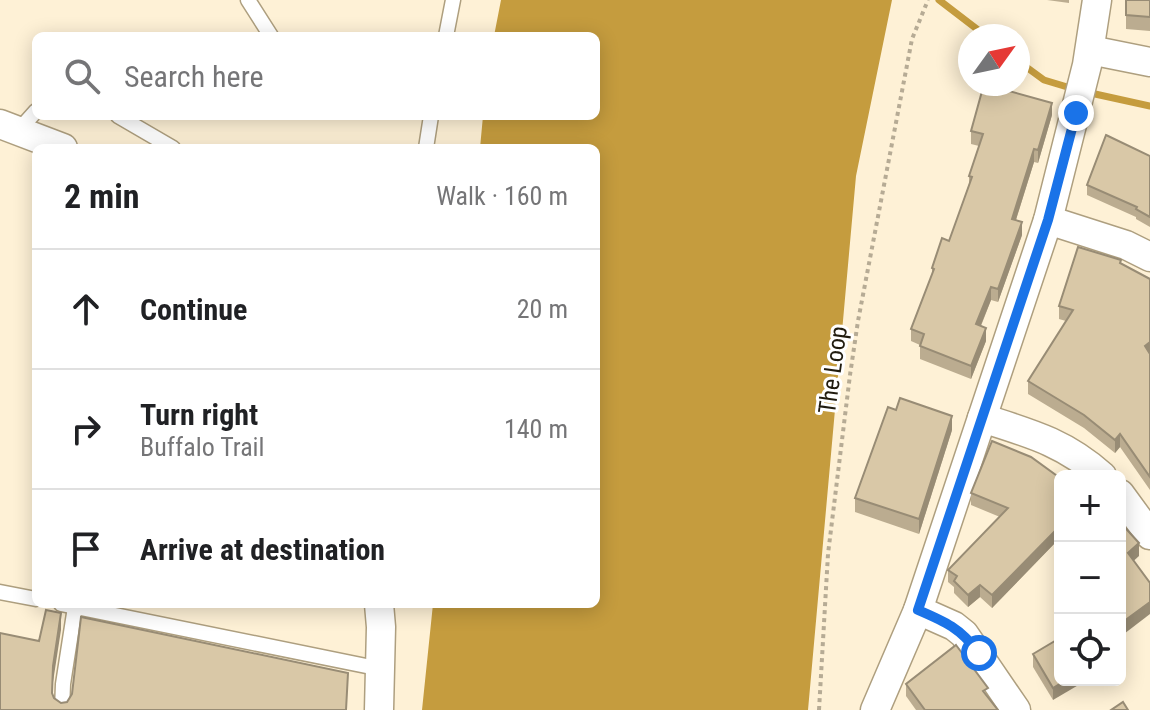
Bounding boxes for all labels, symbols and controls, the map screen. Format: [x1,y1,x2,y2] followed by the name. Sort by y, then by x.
[958,24,1030,96] north arrow
[32,32,600,120] search box
[60,54,104,98] icon: search
[124,59,264,94] text: Search here
[1058,95,1094,131] route end
[64,176,140,216] text: 2 min
[436,181,568,211] text: Walk · 160 m
[64,287,108,331] icon: ahead
[140,292,247,327] text: Continue
[517,294,568,324] text: 20 m
[813,324,853,416] street label: The Loop
[140,397,258,432] text: Turn right
[64,407,108,451] icon: right
[504,414,568,444] text: 140 m
[140,432,265,462] text: Buffalo Trail
[1054,470,1126,686] map controls
[1054,470,1126,542] button: +
[64,527,108,571] icon: arrive
[140,532,385,567] text: Arrive at destination
[1054,542,1126,614] button: −
[1054,614,1126,686] button: locate
[961,635,997,671] route start

